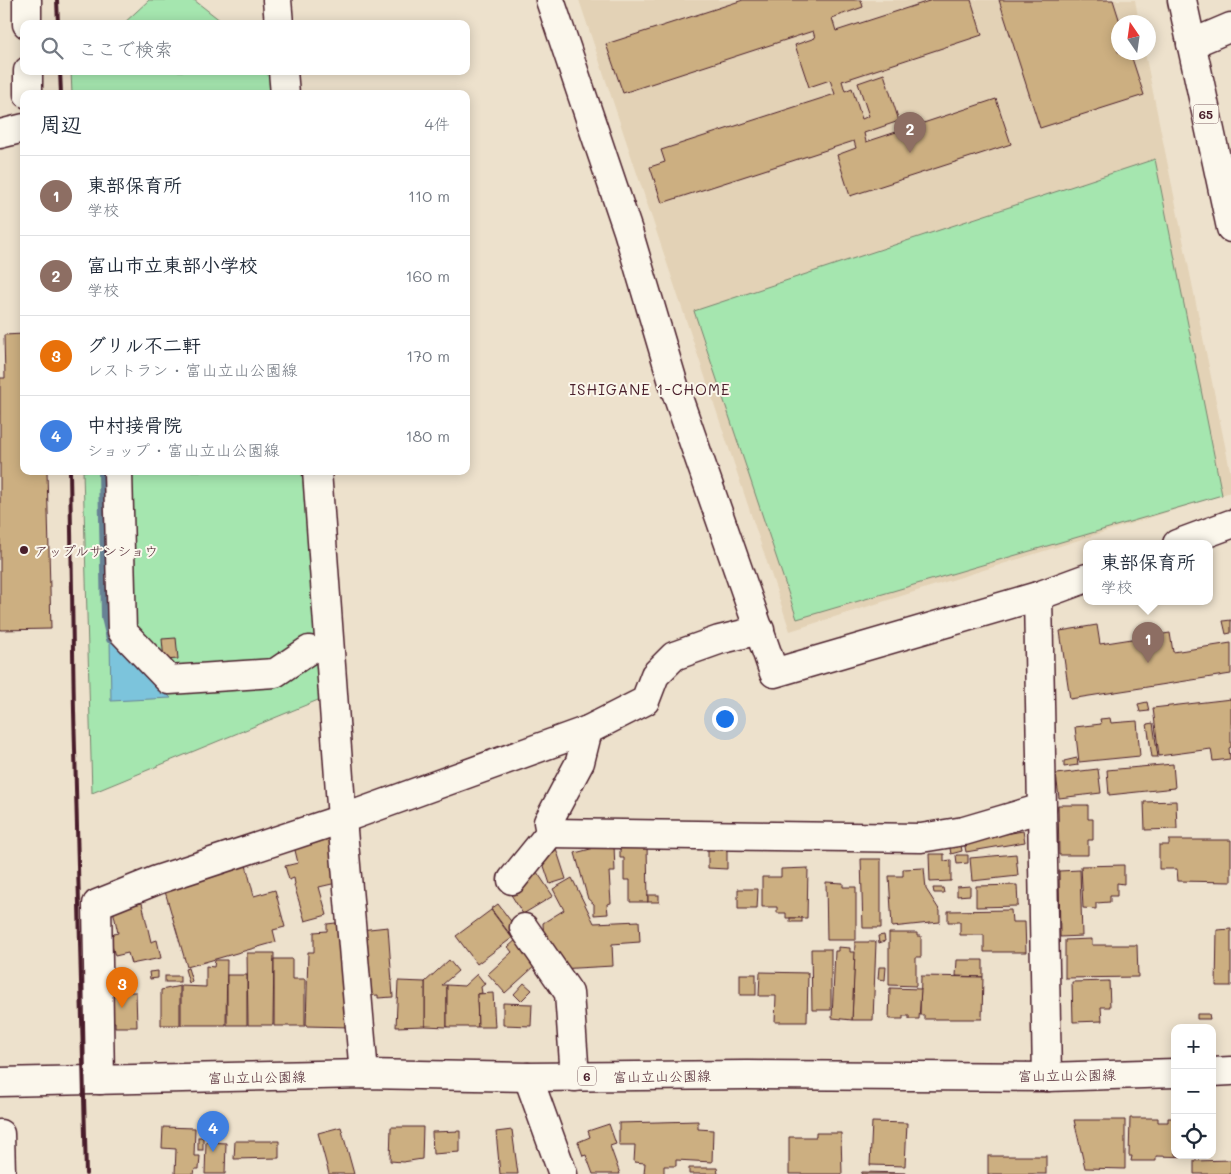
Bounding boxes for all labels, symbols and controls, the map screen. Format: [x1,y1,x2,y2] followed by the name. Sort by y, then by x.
[1111,15,1156,60] north arrow
[20,20,470,75] search box
[38,34,66,62] icon: search
[78,36,173,61] text: ここで検索
[1194,105,1218,124] road number: 65
[40,110,82,137] text: 周辺
[894,112,926,153] pin: 2
[425,113,450,134] text: 4件
[87,172,182,197] text: 東部保育所
[52,185,60,206] text: 1
[408,185,450,206] text: 110 m
[87,199,119,220] text: 学校
[87,252,258,277] text: 富山市立東部小学校
[52,265,60,286] text: 2
[405,265,450,286] text: 160 m
[87,279,119,300] text: 学校
[87,332,201,357] text: グリル不二軒
[51,345,61,366] text: 3
[406,345,450,366] text: 170 m
[87,359,298,380] text: レストラン · 富山立山公園線
[569,379,731,399] district label: ISHIGANE 1-CHOME
[87,412,182,437] text: 中村接骨院
[51,425,61,446] text: 4
[405,425,450,446] text: 180 m
[87,439,280,460] text: ショップ · 富山立山公園線
[1083,540,1213,605] popup
[34,541,159,560] place label: アップルサンショウ
[18,544,30,556] marker: アップルサンショウ
[1100,549,1196,574] text: 東部保育所
[1100,576,1133,597] text: 学校
[1132,622,1164,663] pin: 1
[712,706,738,732] your location
[106,967,138,1008] pin: 3
[1171,1024,1216,1159] map controls
[1171,1024,1216,1069] button: +
[1018,1065,1116,1085] street label: 富山立山公園線
[578,1066,596,1086] road number: 6
[613,1066,711,1086] street label: 富山立山公園線
[208,1067,306,1087] street label: 富山立山公園線
[1171,1069,1216,1114] button: −
[197,1111,229,1152] pin: 4
[1171,1114,1216,1159] button: locate

